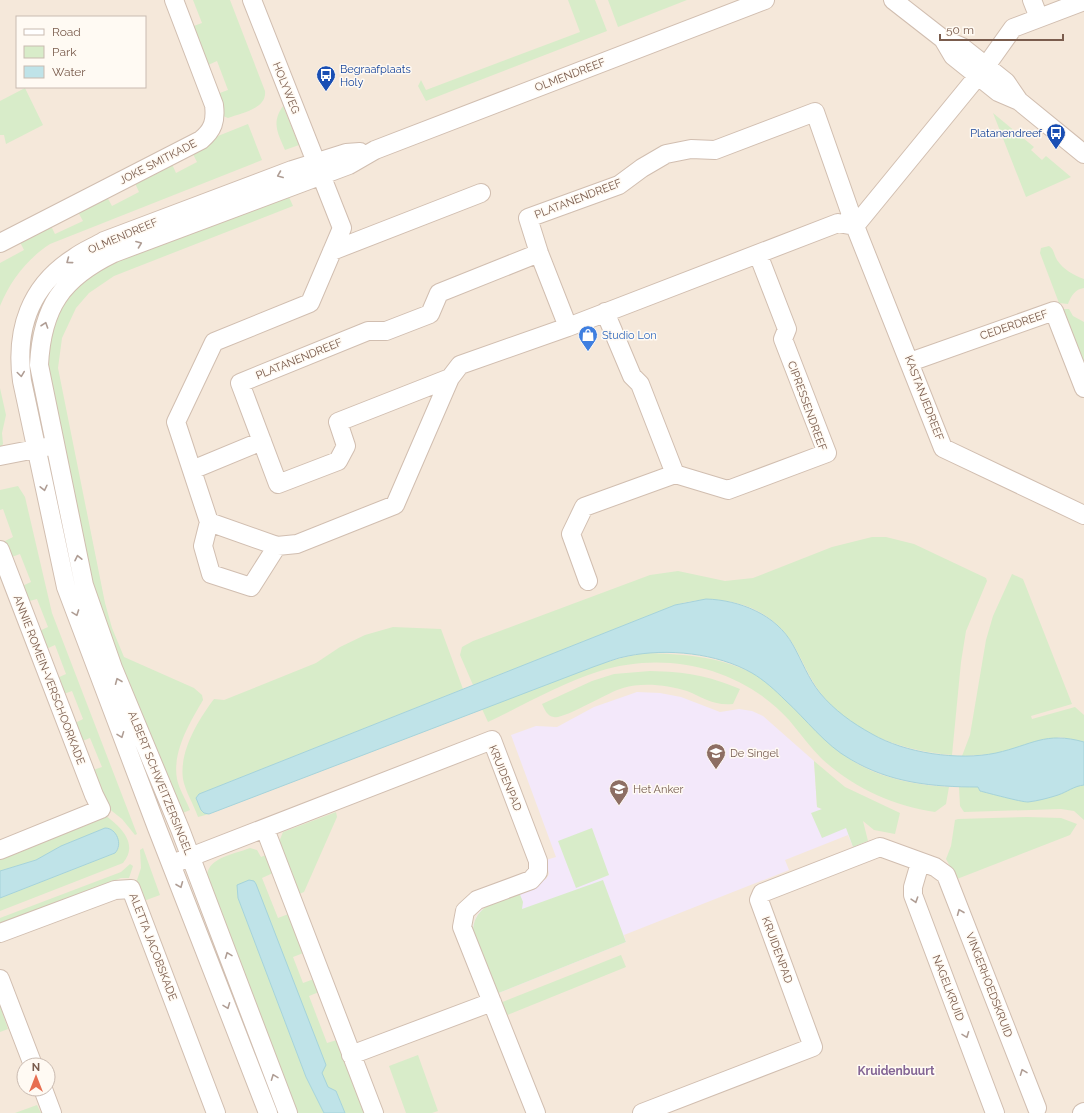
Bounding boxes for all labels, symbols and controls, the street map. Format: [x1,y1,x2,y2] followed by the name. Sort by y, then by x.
[16,16,146,88] legend
[940,16,1063,42] scale bar
[946,23,974,37] text: 50 m
[52,25,81,39] text: Road
[52,45,77,59] text: Park
[533,55,608,94] street label: OLMENDREEF
[270,60,302,116] street label: HOLYWEG
[340,63,411,89] place label: Begraafplaats Holy
[315,64,337,92] bus stop icon: Begraafplaats Holy
[52,65,86,79] text: Water
[1045,122,1067,150] bus stop icon: Platanendreef
[970,127,1042,140] place label: Platanendreef
[117,137,199,187] street label: JOKE SMITKADE
[276,170,283,178] one-way arrow
[533,176,624,222] street label: PLATANENDREEF
[86,215,160,257] street label: OLMENDREEF
[136,240,143,248] one-way arrow
[67,256,74,263] one-way arrow
[978,307,1050,343] street label: CEDERDREEF
[40,322,49,329] one-way arrow
[577,324,599,352] shop icon: Studio Lon
[602,329,657,342] place label: Studio Lon
[254,336,345,382] street label: PLATANENDREEF
[902,354,946,443] street label: KASTANJEDREEF
[785,359,829,453] street label: CIPRESSENDREEF
[16,371,25,377] one-way arrow
[39,484,47,491] one-way arrow
[74,555,83,561] one-way arrow
[11,593,87,767] street label: ANNIE ROMEIN-VERSCHOORKADE
[71,610,79,617] one-way arrow
[115,678,123,685] one-way arrow
[125,709,195,857] street label: ALBERT SCHWEITZERSINGEL
[117,732,125,739] one-way arrow
[705,742,727,770] school or university icon: De Singel
[486,743,524,813] street label: KRUIDENPAD
[730,747,779,760] place label: De Singel
[608,778,630,806] school or university icon: Het Anker
[633,783,683,796] place label: Het Anker
[175,880,183,888] one-way arrow
[127,892,180,1003] street label: ALETTA JACOBSKADE
[910,896,919,903] one-way arrow
[957,908,965,915] one-way arrow
[759,915,795,985] street label: KRUIDENPAD
[963,931,1015,1039] street label: VINGERHOEDSKRUID
[224,952,232,959] one-way arrow
[929,953,967,1023] street label: NAGELKRUID
[223,1002,231,1009] one-way arrow
[962,1031,970,1038] one-way arrow
[16,1057,56,1097] north arrow
[32,1061,40,1074] text: N
[857,1064,935,1078] district label: Kruidenbuurt
[1019,1068,1027,1075] one-way arrow
[270,1073,278,1080] one-way arrow

